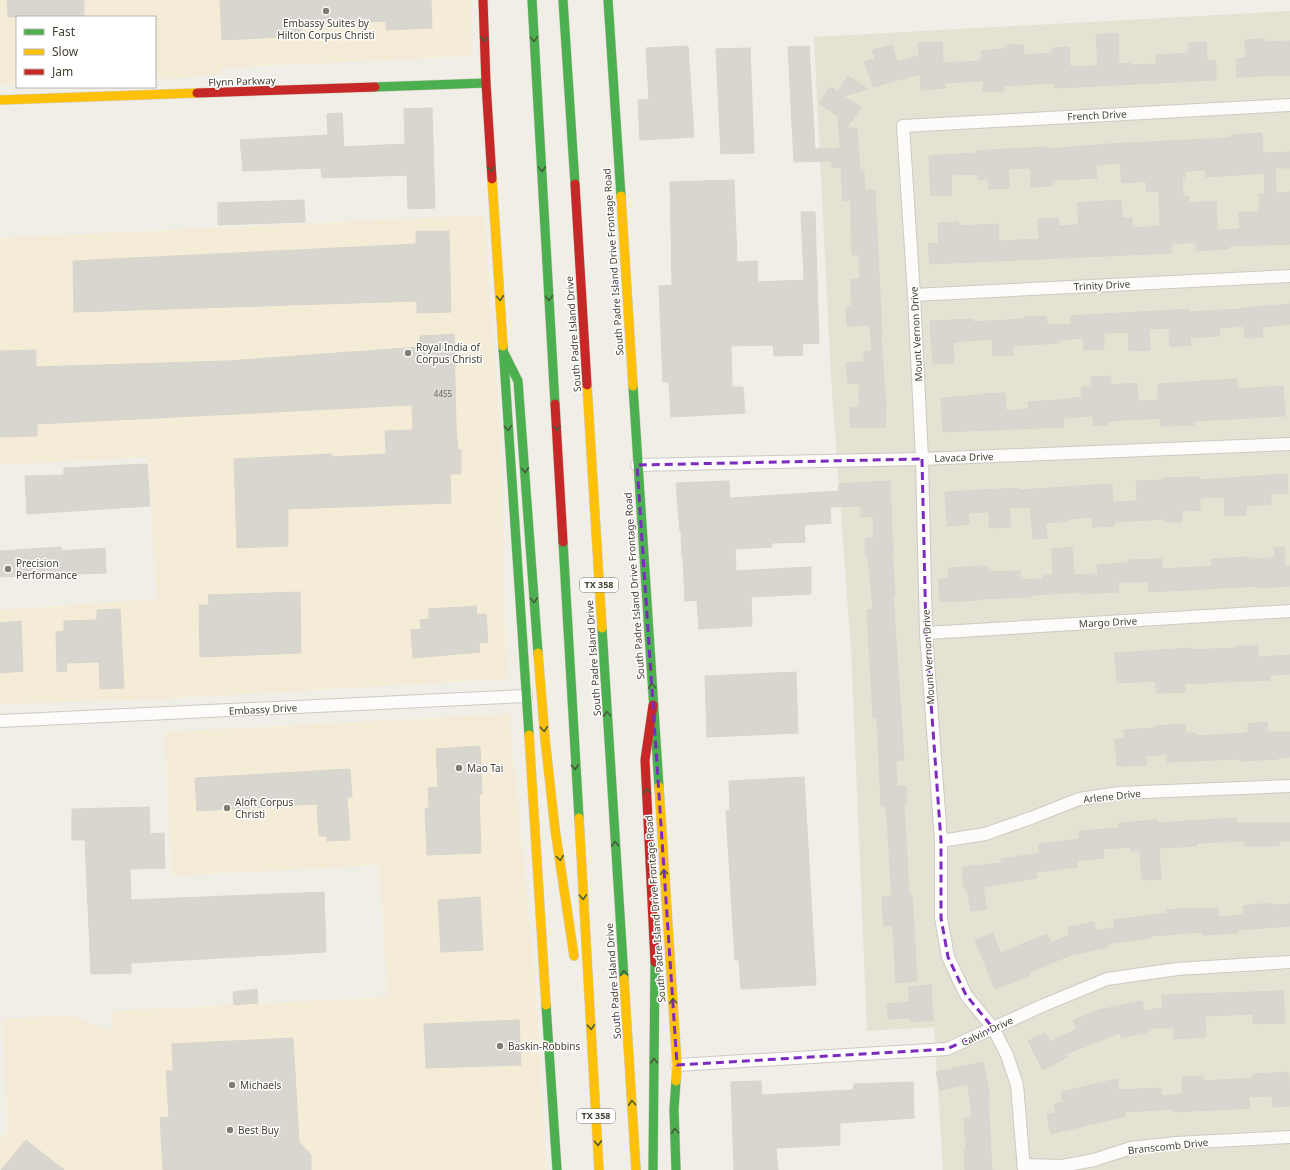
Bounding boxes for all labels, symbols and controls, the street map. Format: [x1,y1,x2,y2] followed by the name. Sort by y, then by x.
[321,6,331,16] marker: Embassy Suites by Hilton Corpus Christi
[16,16,156,88] legend
[277,16,375,42] place label: Embassy Suites by Hilton Corpus Christi
[52,23,76,40] text: Fast
[480,36,488,42] one-way arrow
[529,36,538,42] one-way arrow
[52,43,79,60] text: Slow
[51,63,73,80] text: Jam
[208,73,277,89] street label: Flynn Parkway
[1067,106,1127,124] street label: French Drive
[487,166,496,172] one-way arrow
[537,166,546,172] one-way arrow
[599,168,627,356] street label: South Padre Island Drive Frontage Road
[562,275,584,392] street label: South Padre Island Drive
[1073,277,1131,293] street label: Trinity Drive
[907,286,925,382] street label: Mount Vernon Drive
[495,295,504,302] one-way arrow
[545,295,554,301] one-way arrow
[416,340,482,366] place label: Royal India of Corpus Christi
[403,348,413,358] marker: Royal India of Corpus Christi
[434,388,453,399] house number: 4455
[504,425,513,431] one-way arrow
[553,425,562,431] one-way arrow
[934,449,994,465] street label: Lavaca Drive
[520,467,529,473] one-way arrow
[620,492,648,680] street label: South Padre Island Drive Frontage Road
[16,556,77,582] place label: Precision Performance
[3,564,13,574] marker: Precision Performance
[580,578,618,592] road number: TX 358
[530,597,539,603] one-way arrow
[582,599,604,716] street label: South Padre Island Drive
[919,609,937,705] street label: Mount Vernon Drive
[1079,613,1138,631] street label: Margo Drive
[647,683,656,689] one-way arrow
[228,700,298,718] street label: Embassy Drive
[603,711,612,717] one-way arrow
[540,726,549,732] one-way arrow
[467,761,503,775] place label: Mao Tai
[454,763,464,773] marker: Mao Tai
[571,764,580,770] one-way arrow
[1082,786,1142,806] street label: Arlene Drive
[642,788,651,794] one-way arrow
[235,795,293,821] place label: Aloft Corpus Christi
[222,803,232,813] marker: Aloft Corpus Christi
[641,815,669,1003] street label: South Padre Island Drive Frontage Road
[611,841,620,847] one-way arrow
[555,855,564,862] one-way arrow
[659,869,668,875] one-way arrow
[579,894,587,900] one-way arrow
[602,922,624,1039] street label: South Padre Island Drive
[619,970,628,976] one-way arrow
[668,998,677,1004] one-way arrow
[959,1013,1016,1049] street label: Calvin Drive
[586,1024,595,1030] one-way arrow
[508,1039,581,1053] place label: Baskin-Robbins
[495,1041,505,1051] marker: Baskin-Robbins
[650,1058,658,1064] one-way arrow
[240,1078,281,1092] place label: Michaels
[227,1080,237,1090] marker: Michaels
[627,1100,636,1106] one-way arrow
[577,1109,615,1123] road number: TX 358
[238,1123,280,1137] place label: Best Buy
[225,1125,235,1135] marker: Best Buy
[670,1128,679,1134] one-way arrow
[1127,1135,1209,1157] street label: Branscomb Drive
[593,1140,602,1146] one-way arrow

